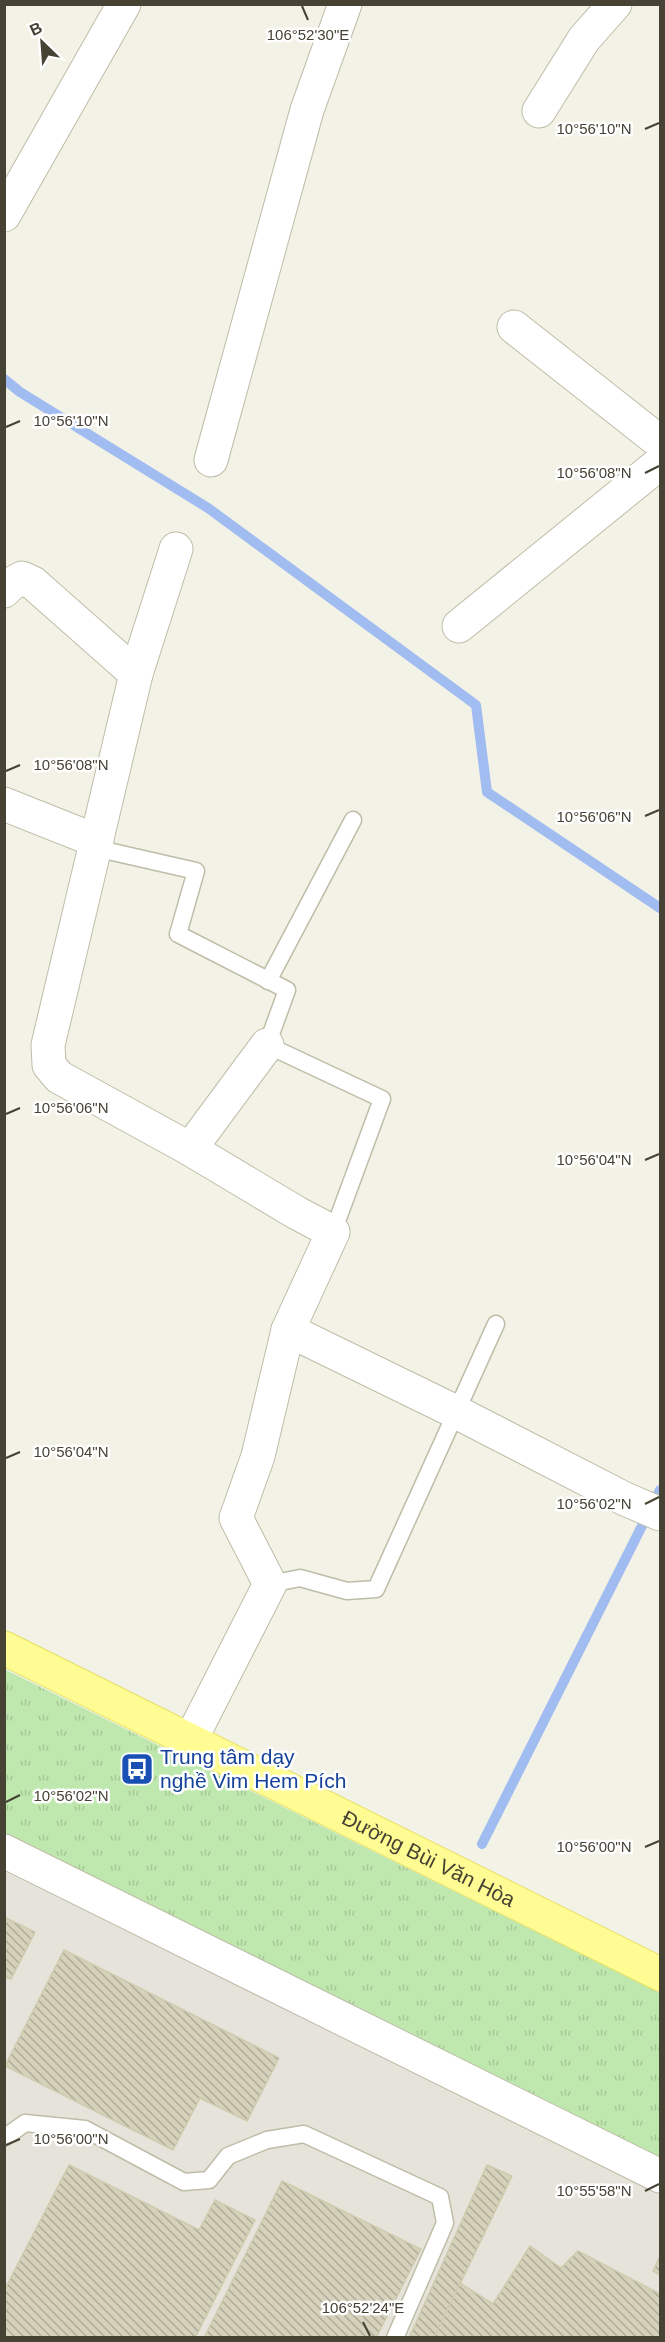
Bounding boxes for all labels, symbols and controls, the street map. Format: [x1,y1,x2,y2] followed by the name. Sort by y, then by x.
[12,12,72,72] north arrow
[27,19,45,39] text: B
[267,26,349,43] text: 106°52'30"E
[556,120,632,137] text: 10°56'10"N
[33,412,109,429] text: 10°56'10"N
[556,464,632,481] text: 10°56'08"N
[33,756,109,773] text: 10°56'08"N
[556,808,632,825] text: 10°56'06"N
[33,1099,109,1116] text: 10°56'06"N
[556,1151,632,1168] text: 10°56'04"N
[33,1443,109,1460] text: 10°56'04"N
[556,1495,632,1512] text: 10°56'02"N
[160,1745,346,1792] place label: Trung tâm dạy nghề Vim Hem Pích
[119,1751,155,1787] bus stop icon: Trung tâm dạy nghề Vim Hem Pích
[33,1787,109,1804] text: 10°56'02"N
[338,1806,519,1911] street label: Đường Bùi Văn Hòa
[556,1838,632,1855] text: 10°56'00"N
[33,2130,109,2147] text: 10°56'00"N
[556,2182,632,2199] text: 10°55'58"N
[322,2299,404,2316] text: 106°52'24"E

